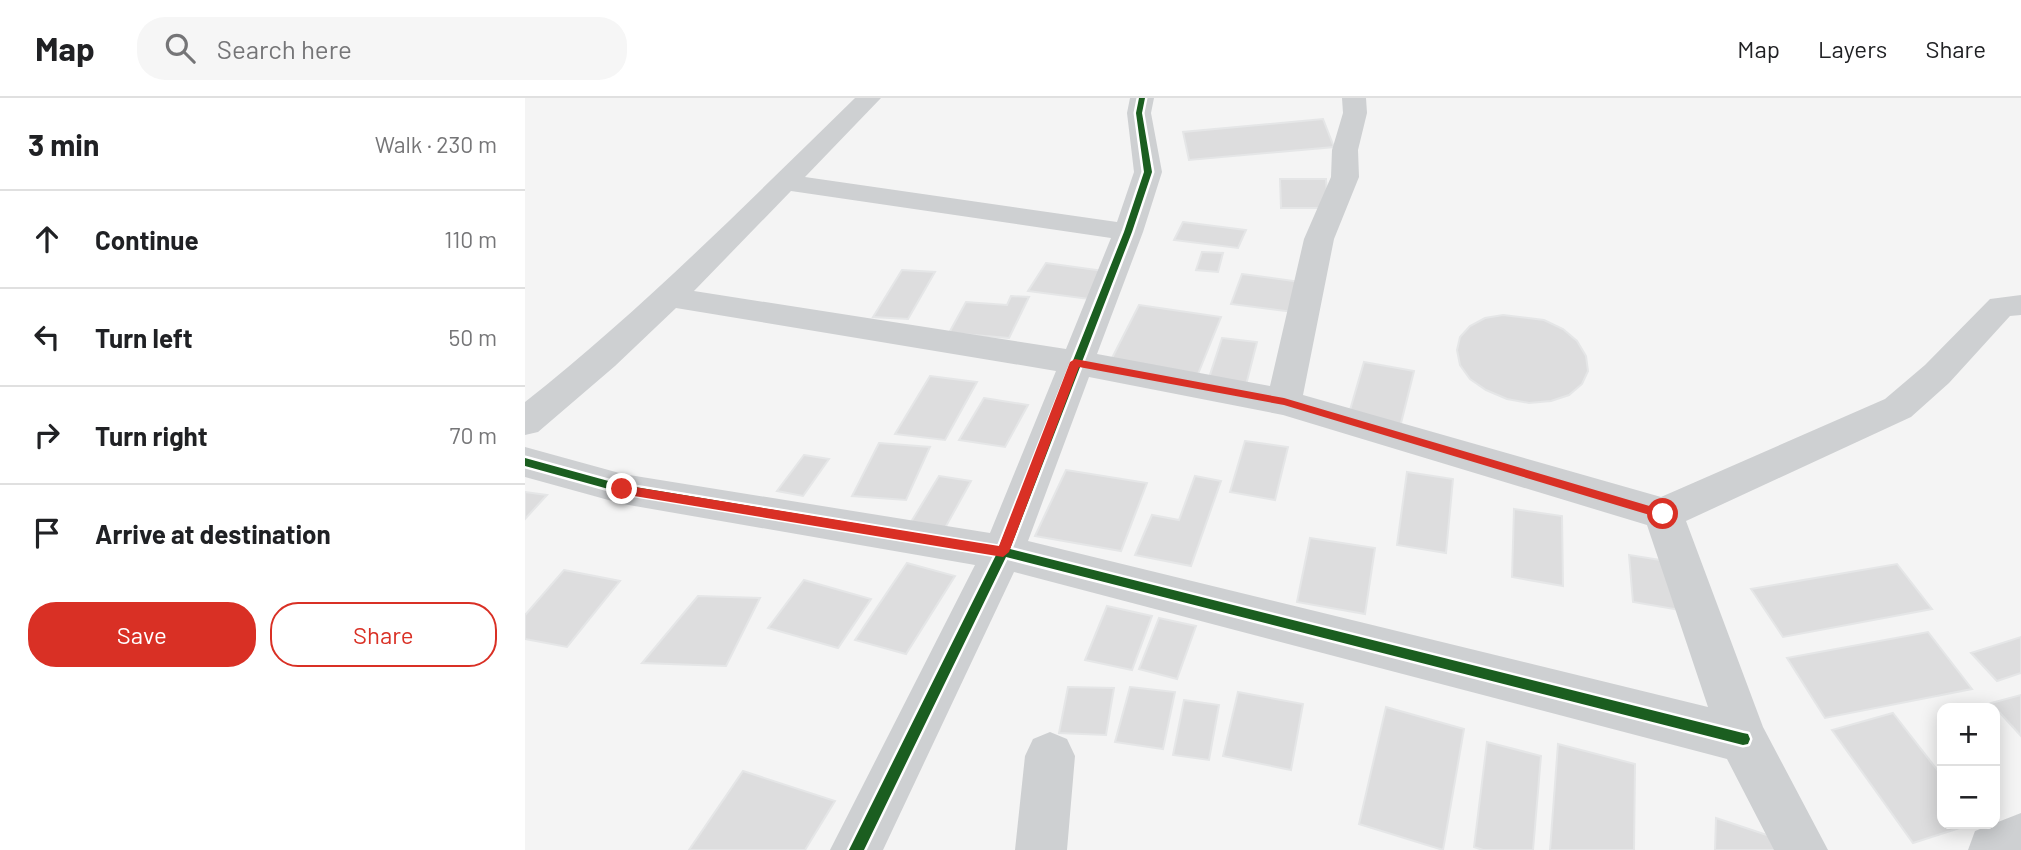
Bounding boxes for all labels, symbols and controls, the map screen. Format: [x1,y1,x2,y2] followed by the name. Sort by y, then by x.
[137,17,627,80] search box
[35,28,95,68] text: Map
[161,29,199,67] icon: search
[217,33,352,64] text: Search here
[1737,34,1780,63] text: Map
[1818,34,1887,63] text: Layers
[1925,34,1986,63] text: Share
[28,126,99,162] text: 3 min
[375,130,497,158] text: Walk · 230 m
[28,220,66,258] icon: ahead
[95,224,199,255] text: Continue
[444,225,497,253] text: 110 m
[28,318,66,356] icon: left
[95,322,193,353] text: Turn left
[449,323,497,351] text: 50 m
[28,416,66,454] icon: right
[95,420,208,451] text: Turn right
[450,421,497,449] text: 70 m
[606,473,637,504] route end
[1647,498,1678,529] route start
[28,514,66,552] icon: arrive
[95,518,331,549] text: Arrive at destination
[28,602,256,667] button: Save
[270,602,497,667] button: Share
[1937,703,2000,829] map controls
[1937,703,2000,766] button: +
[1937,766,2000,829] button: −

